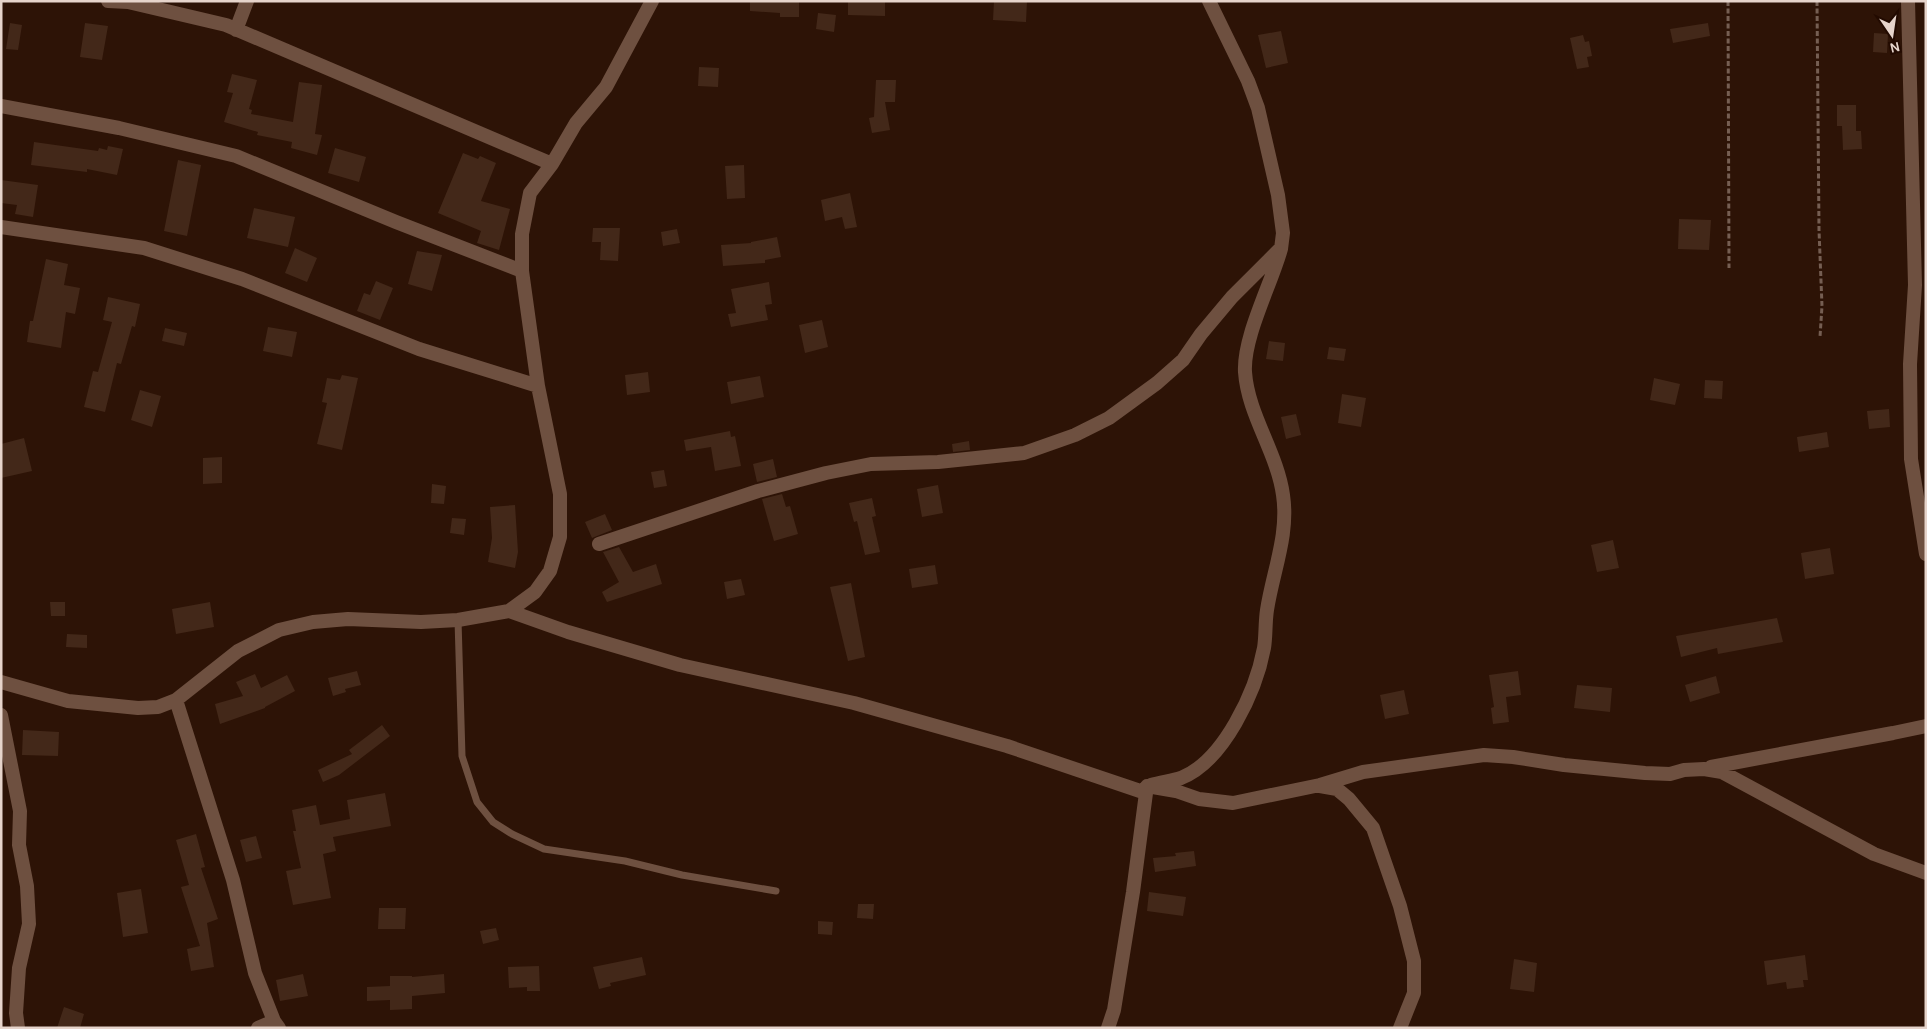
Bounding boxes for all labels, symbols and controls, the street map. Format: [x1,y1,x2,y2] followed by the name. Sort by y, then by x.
[1867,10,1917,60] north arrow
[1888,38,1902,57] text: N

